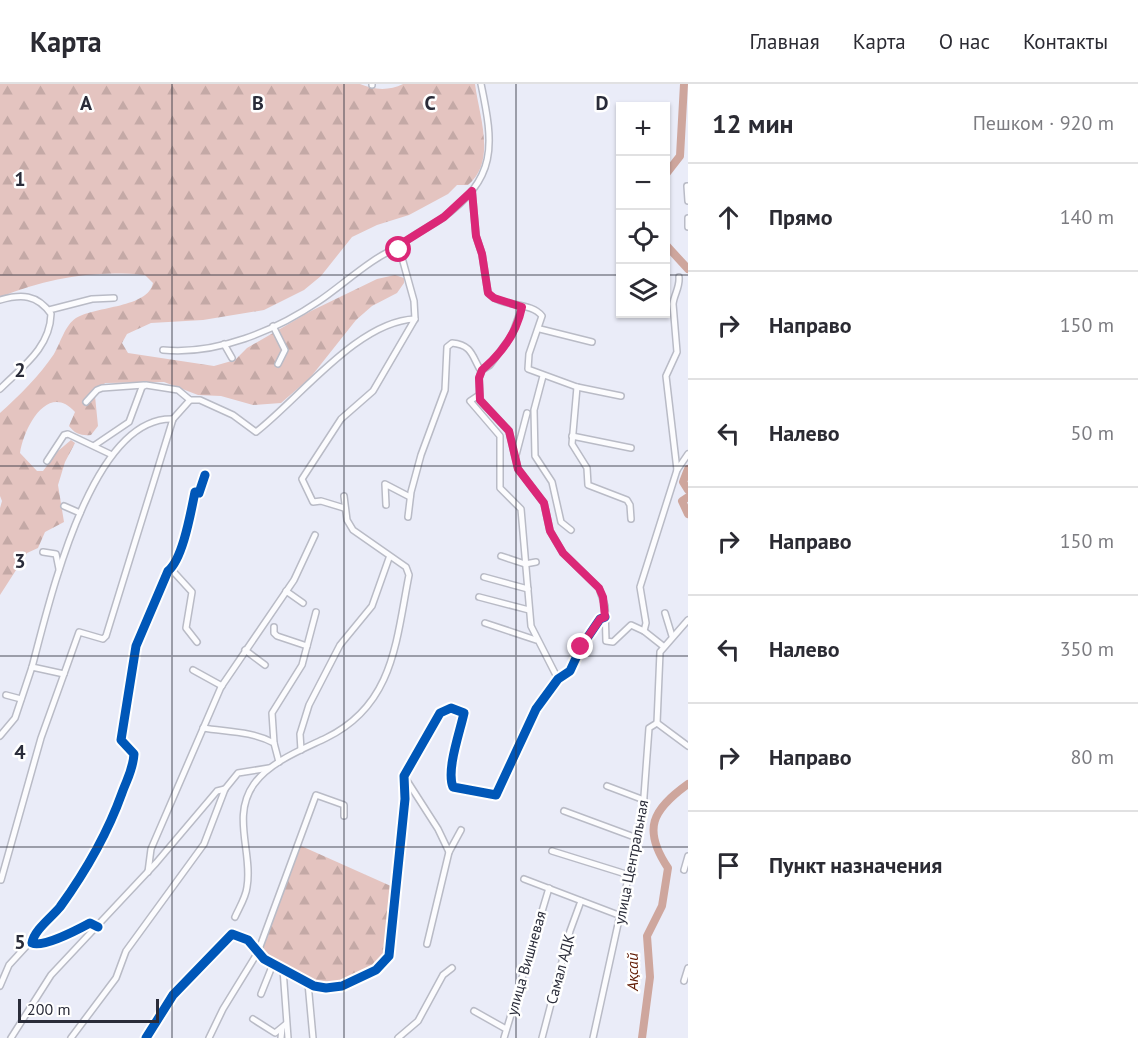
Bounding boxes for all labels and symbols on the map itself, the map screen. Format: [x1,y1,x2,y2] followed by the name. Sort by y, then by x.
[80,90,93,116] text: A
[252,90,264,116] text: B
[424,90,436,116] text: C
[596,90,609,116] text: D
[14,166,26,192] text: 1
[385,236,411,262] route start
[14,357,26,383] text: 2
[14,548,26,574] text: 3
[567,633,593,659] route end
[14,739,26,765] text: 4
[610,798,652,926] street label: улица Центральная
[502,908,550,1018] street label: улица Вишневая
[14,929,26,955] text: 5
[541,932,579,1006] street label: Самал АДК
[622,953,642,992] water label: Ақсай
[18,996,159,1024] scale bar

